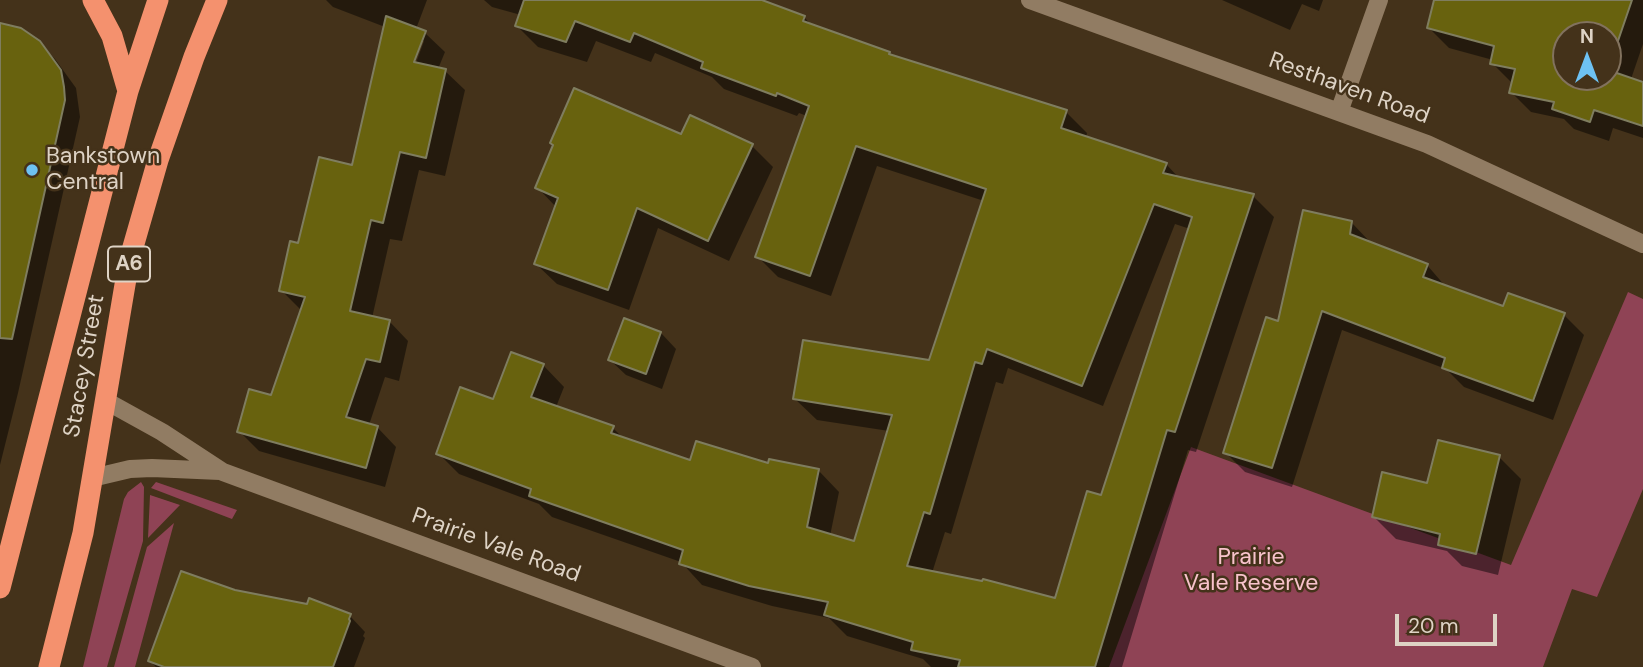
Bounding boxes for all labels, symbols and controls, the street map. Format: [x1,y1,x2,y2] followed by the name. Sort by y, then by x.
[1552,21,1622,91] north arrow
[1580,24,1594,49] text: N
[1265,47,1433,131] street label: Resthaven Road
[46,143,160,197] place label: Bankstown Central
[24,162,40,178] marker: Bankstown Central
[108,246,150,282] road number: A6
[59,292,111,440] street label: Stacey Street
[408,503,584,589] street label: Prairie Vale Road
[1184,544,1318,598] park label: Prairie Vale Reserve
[1398,600,1500,644] scale bar
[1408,612,1459,640] text: 20 m

